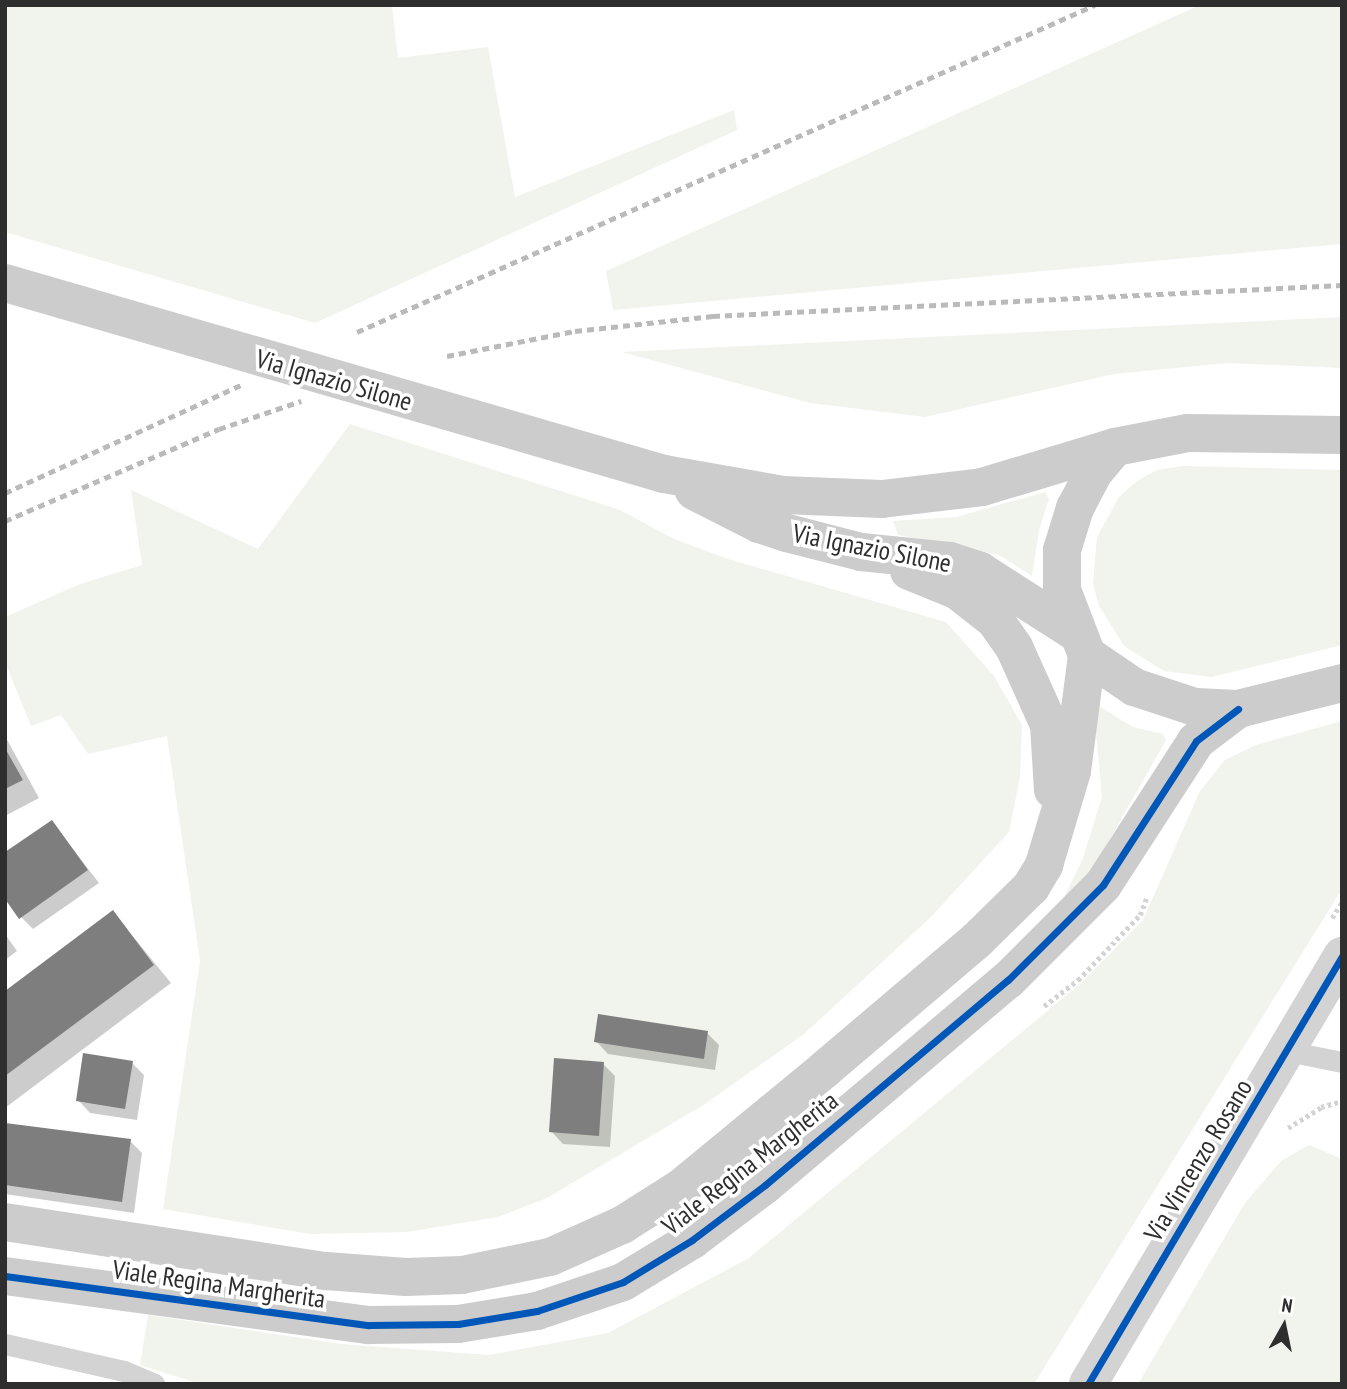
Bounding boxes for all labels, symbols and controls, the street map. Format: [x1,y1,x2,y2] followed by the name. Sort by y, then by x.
[252,343,416,417] street label: Via Ignazio Silone
[790,517,954,579] street label: Via Ignazio Silone
[1137,1073,1259,1247] street label: Via Vincenzo Rosano
[656,1085,844,1241] street label: Viale Regina Margherita
[111,1254,327,1314] street label: Viale Regina Margherita
[1249,1291,1319,1361] north arrow
[1280,1293,1294,1318] text: N

